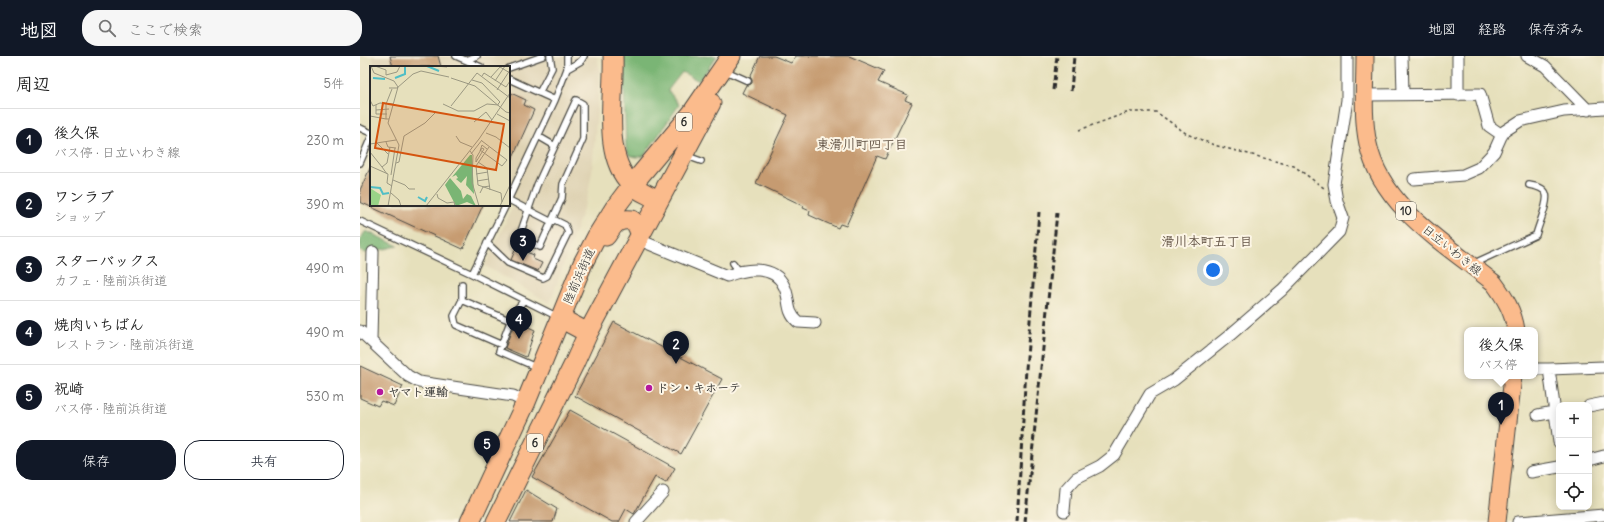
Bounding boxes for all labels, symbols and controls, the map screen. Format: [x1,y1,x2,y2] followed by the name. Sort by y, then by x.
[82,10,362,46] search box
[96,17,118,39] icon: search
[20,18,58,42] text: 地図
[128,20,203,39] text: ここで検索
[1428,20,1456,38] text: 地図
[1478,20,1506,38] text: 経路
[1528,20,1584,38] text: 保存済み
[370,66,510,206] inset map
[16,73,50,95] text: 周辺
[324,75,344,92] text: 5件
[676,113,692,131] road number: 6
[54,123,99,142] text: 後久保
[26,132,32,149] text: 1
[306,132,344,149] text: 230 m
[816,136,908,153] district label: 東滑川町四丁目
[54,144,180,161] text: バス停 · 日立いわき線
[54,187,114,206] text: ワンラブ
[25,196,33,213] text: 2
[306,196,344,213] text: 390 m
[1396,202,1416,220] road number: 10
[54,208,105,225] text: ショップ
[1420,221,1485,278] street label: 日立いわき線
[510,228,536,261] pin: 3
[1161,233,1253,250] district label: 滑川本町五丁目
[559,245,598,306] street label: 陸前浜街道
[54,251,159,270] text: スターバックス
[25,260,33,277] text: 3
[306,260,344,277] text: 490 m
[1203,260,1223,280] your location
[54,272,167,289] text: カフェ · 陸前浜街道
[506,306,532,339] pin: 4
[54,315,144,334] text: 焼肉いちばん
[25,324,33,341] text: 4
[306,324,344,341] text: 490 m
[1464,327,1538,379] popup
[663,331,689,364] pin: 2
[1478,335,1524,354] text: 後久保
[54,336,194,353] text: レストラン · 陸前浜街道
[1478,356,1518,373] text: バス停
[54,379,84,398] text: 祝崎
[657,380,741,395] place label: ドン・キホーテ
[644,383,654,393] marker: ドン・キホーテ
[388,384,448,399] place label: ヤマト運輸
[375,387,385,397] marker: ヤマト運輸
[25,388,33,405] text: 5
[306,388,344,405] text: 530 m
[1488,392,1514,425] pin: 1
[54,400,167,417] text: バス停 · 陸前浜街道
[1556,402,1592,510] map controls
[1556,402,1592,438] button: +
[474,431,500,464] pin: 5
[527,434,543,452] road number: 6
[1556,438,1592,474] button: −
[16,440,176,480] button: 保存
[184,440,344,480] button: 共有
[1556,474,1592,510] button: locate

